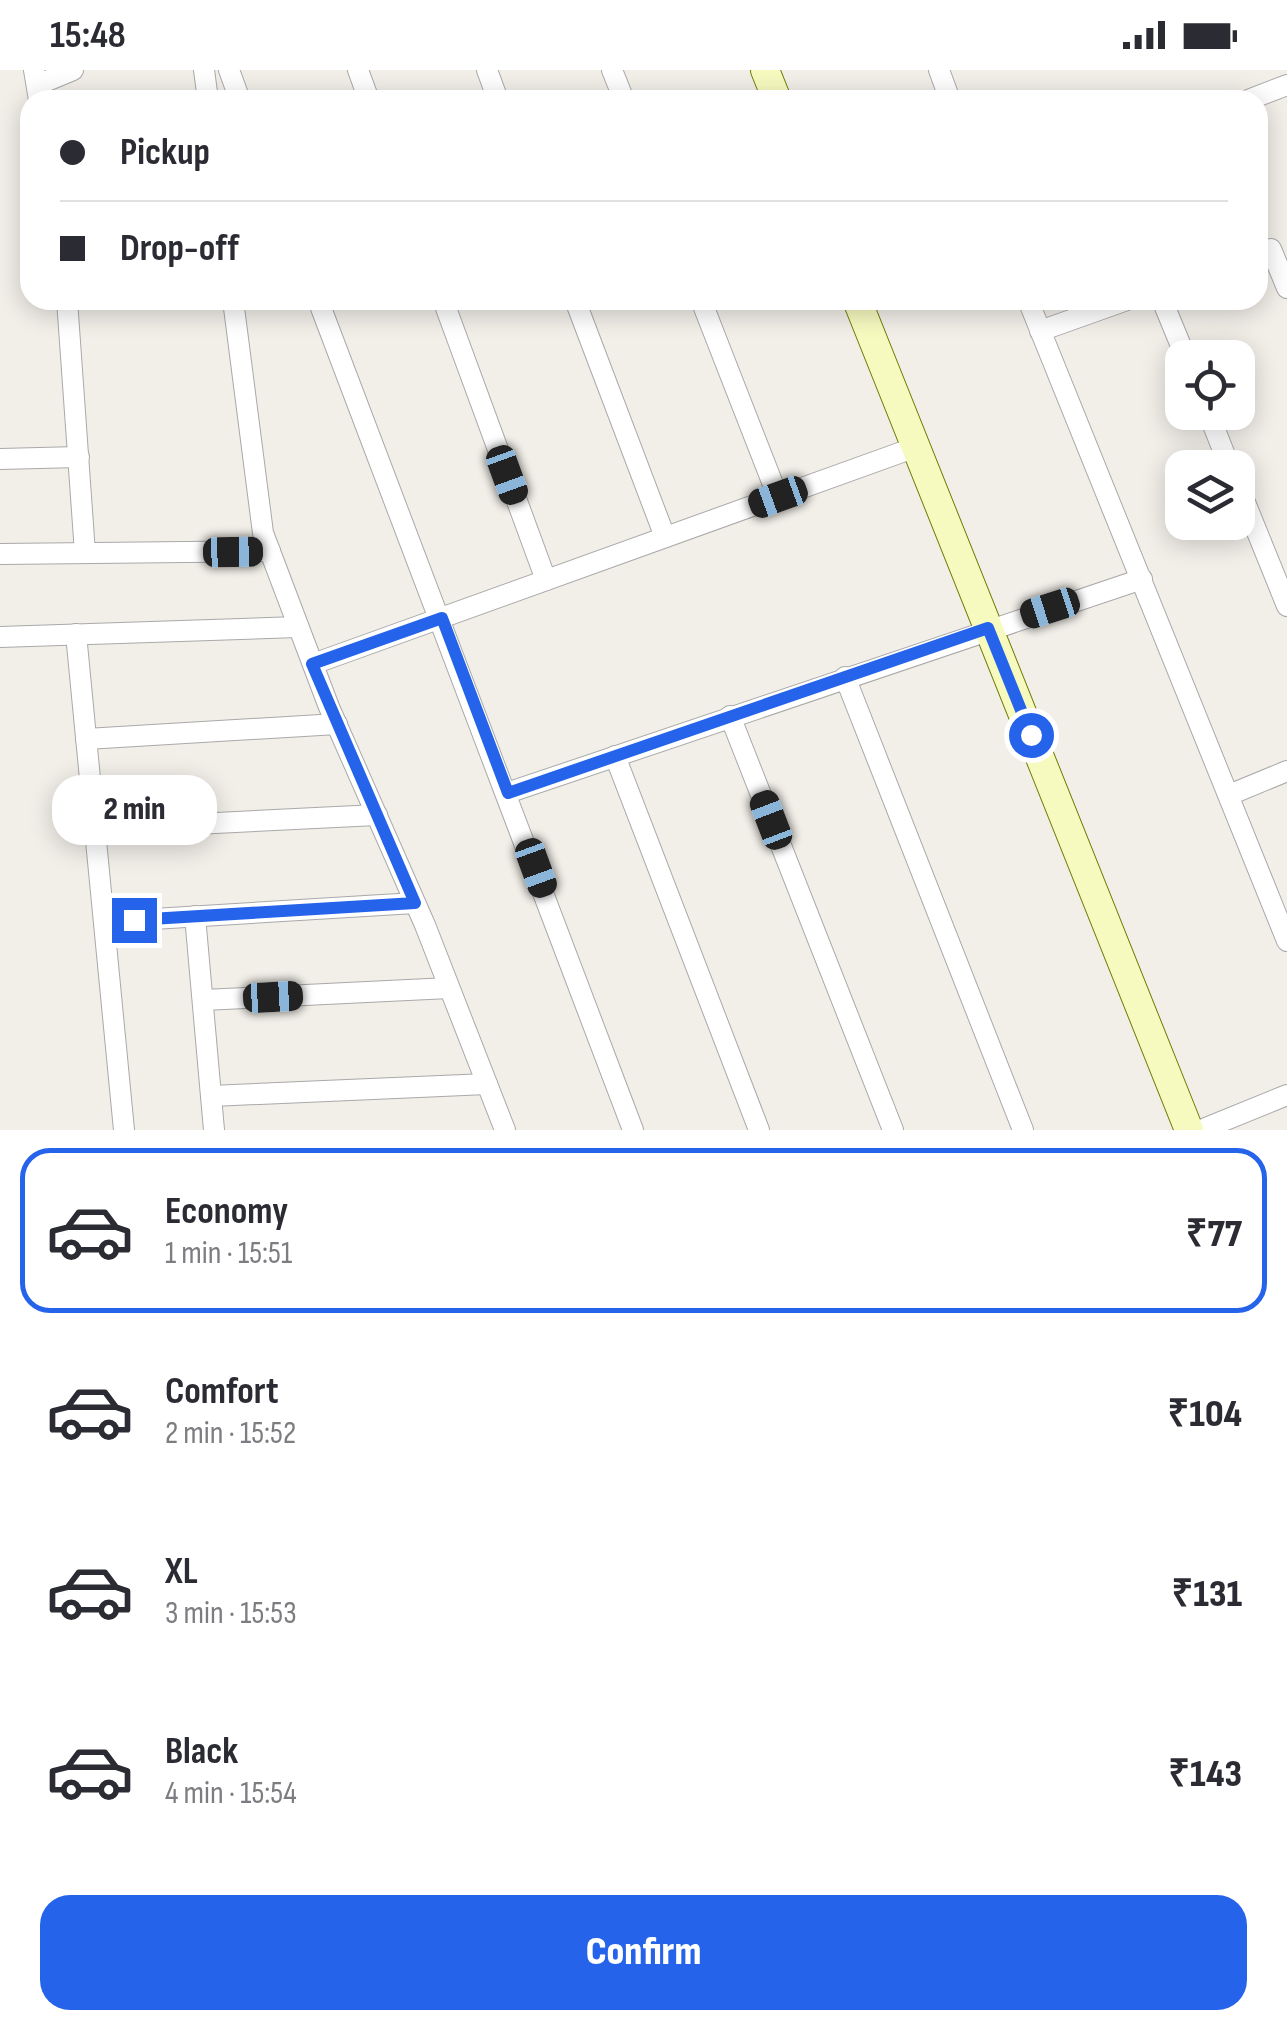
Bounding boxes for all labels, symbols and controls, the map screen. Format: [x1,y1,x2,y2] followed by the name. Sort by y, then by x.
[50,13,126,58] text: 15:48
[120,130,210,175] text: Pickup
[120,226,239,271] text: Drop-off
[1165,340,1255,540] map controls
[1165,340,1255,430] button: locate
[483,442,531,508] car
[1165,450,1255,540] button: layers
[745,473,811,521] car
[203,536,263,568] car
[1017,584,1083,632] car
[1009,713,1054,758] route start
[52,775,216,845] callout: 2 min
[746,787,796,853] car
[103,790,166,829] text: 2 min
[512,835,560,901] car
[112,898,157,943] route end
[242,980,304,1014] car
[45,1186,135,1276] icon: car
[165,1189,288,1234] text: Economy
[1186,1212,1242,1257] text: ₹77
[165,1234,292,1273] text: 1 min · 15:51
[45,1366,135,1456] icon: car
[165,1369,279,1414] text: Comfort
[1168,1392,1242,1437] text: ₹104
[165,1414,296,1453] text: 2 min · 15:52
[45,1546,135,1636] icon: car
[165,1549,198,1594] text: XL
[1172,1572,1242,1617] text: ₹131
[165,1594,297,1633] text: 3 min · 15:53
[45,1726,135,1816] icon: car
[165,1729,238,1774] text: Black
[1168,1752,1242,1797] text: ₹143
[165,1774,297,1813] text: 4 min · 15:54
[40,1895,1247,2010] button: Confirm

